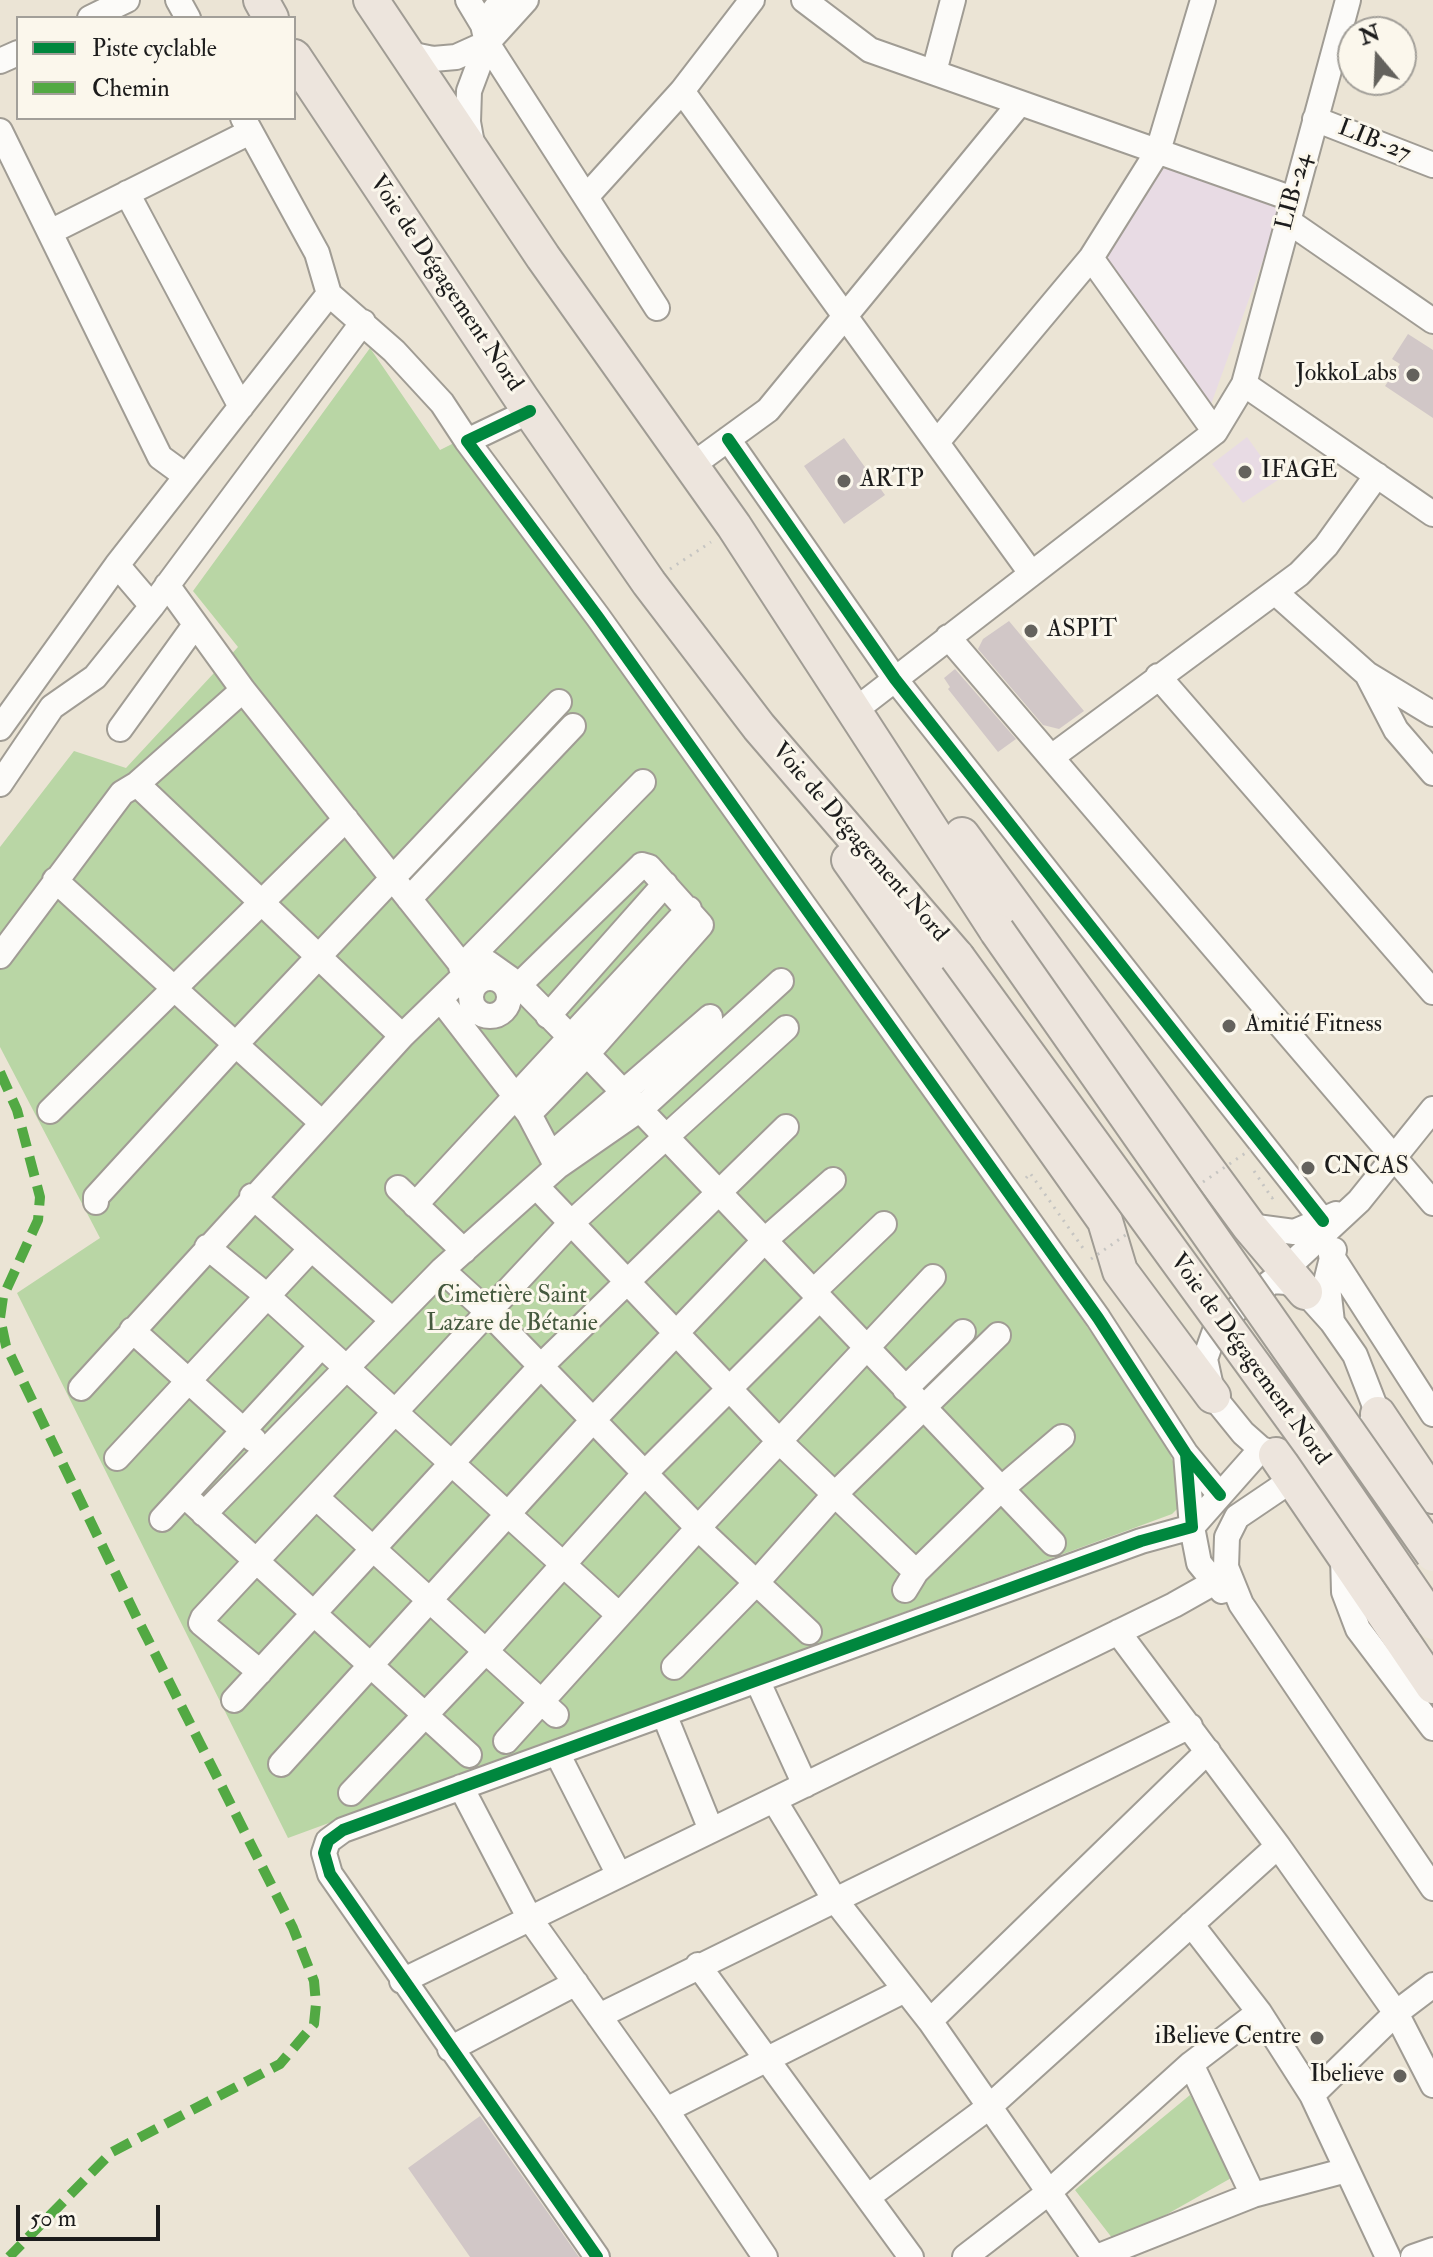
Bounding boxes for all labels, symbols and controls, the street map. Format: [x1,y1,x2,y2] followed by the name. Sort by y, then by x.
[16,16,296,120] legend
[1337,16,1417,96] north arrow
[1356,19,1384,52] text: N
[92,33,217,64] text: Piste cyclable
[92,73,170,104] text: Chemin
[1333,114,1415,170] street label: LIB-27
[1271,151,1319,233] street label: LIB-24
[362,170,528,398] street label: Voie de Dégagement Nord
[1295,361,1397,389] place label: JokkoLabs
[1404,366,1422,384] marker: JokkoLabs
[1261,458,1337,486] place label: IFAGE
[1236,463,1254,481] marker: IFAGE
[860,467,924,495] place label: ARTP
[835,472,853,490] marker: ARTP
[1047,617,1117,645] place label: ASPIT
[1022,622,1040,640] marker: ASPIT
[765,737,953,949] street label: Voie de Dégagement Nord
[1245,1012,1382,1040] place label: Amitié Fitness
[1220,1017,1238,1035] marker: Amitié Fitness
[1324,1154,1409,1182] place label: CNCAS
[1299,1159,1317,1177] marker: CNCAS
[1163,1249,1335,1471] street label: Voie de Dégagement Nord
[426,1283,598,1339] park label: Cimetière Saint Lazare de Bétanie
[1155,2024,1301,2052] place label: iBelieve Centre
[1308,2029,1326,2047] marker: iBelieve Centre
[1310,2062,1384,2090] place label: Ibelieve
[1391,2067,1409,2085] marker: Ibelieve
[20,2189,164,2239] scale bar
[30,2203,76,2234] text: 50 m

